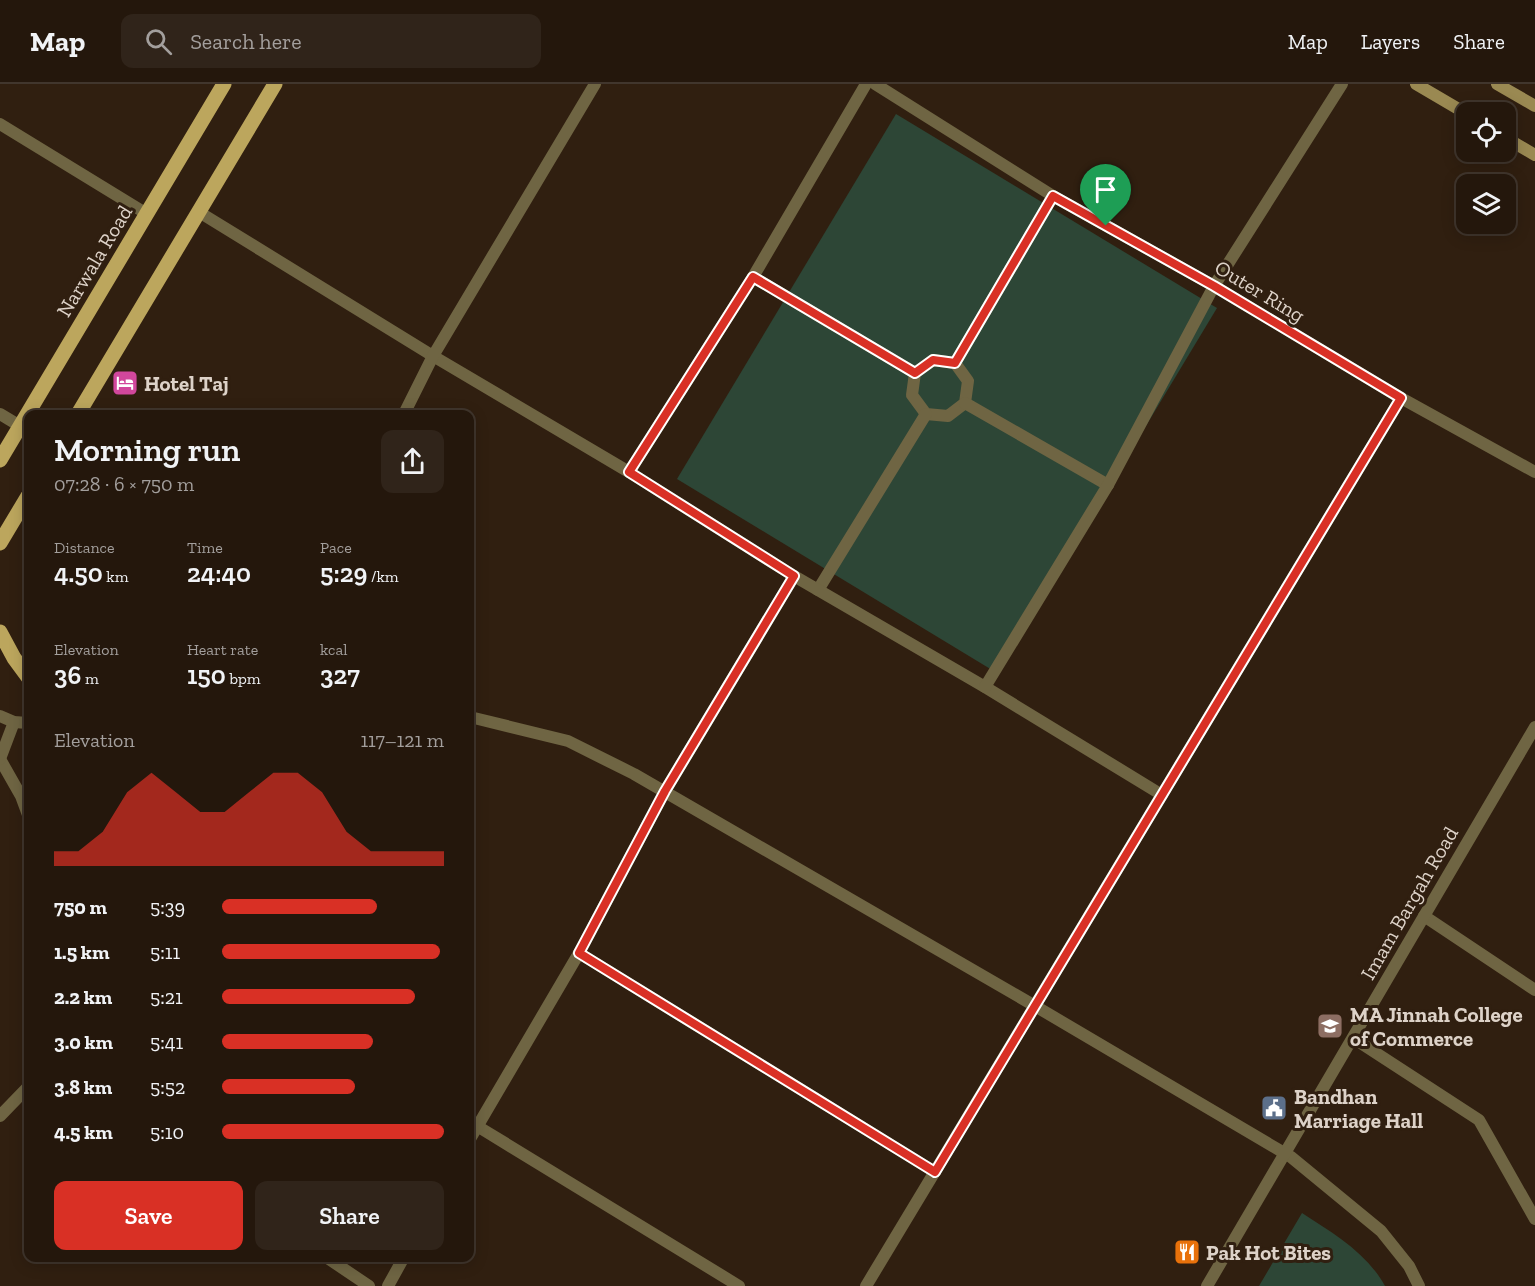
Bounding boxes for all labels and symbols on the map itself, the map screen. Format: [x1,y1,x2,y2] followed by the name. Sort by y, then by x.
[1080,164,1131,226] pin
[51,200,137,321] street label: Narwala Road
[1211,254,1310,328] street label: Outer Ring
[110,368,140,398] hotel icon: Hotel Taj
[144,371,228,396] place label: Hotel Taj
[1355,822,1463,984] street label: Imam Bargah Road
[1350,1002,1523,1051] place label: MA Jinnah College of Commerce
[1315,1011,1345,1041] school or university icon: MA Jinnah College of Commerce
[1294,1084,1423,1133] place label: Bandhan Marriage Hall
[1259,1093,1289,1123] public building icon: Bandhan Marriage Hall
[1172,1237,1202,1267] restaurant icon: Pak Hot Bites
[1206,1240,1331,1265] place label: Pak Hot Bites

